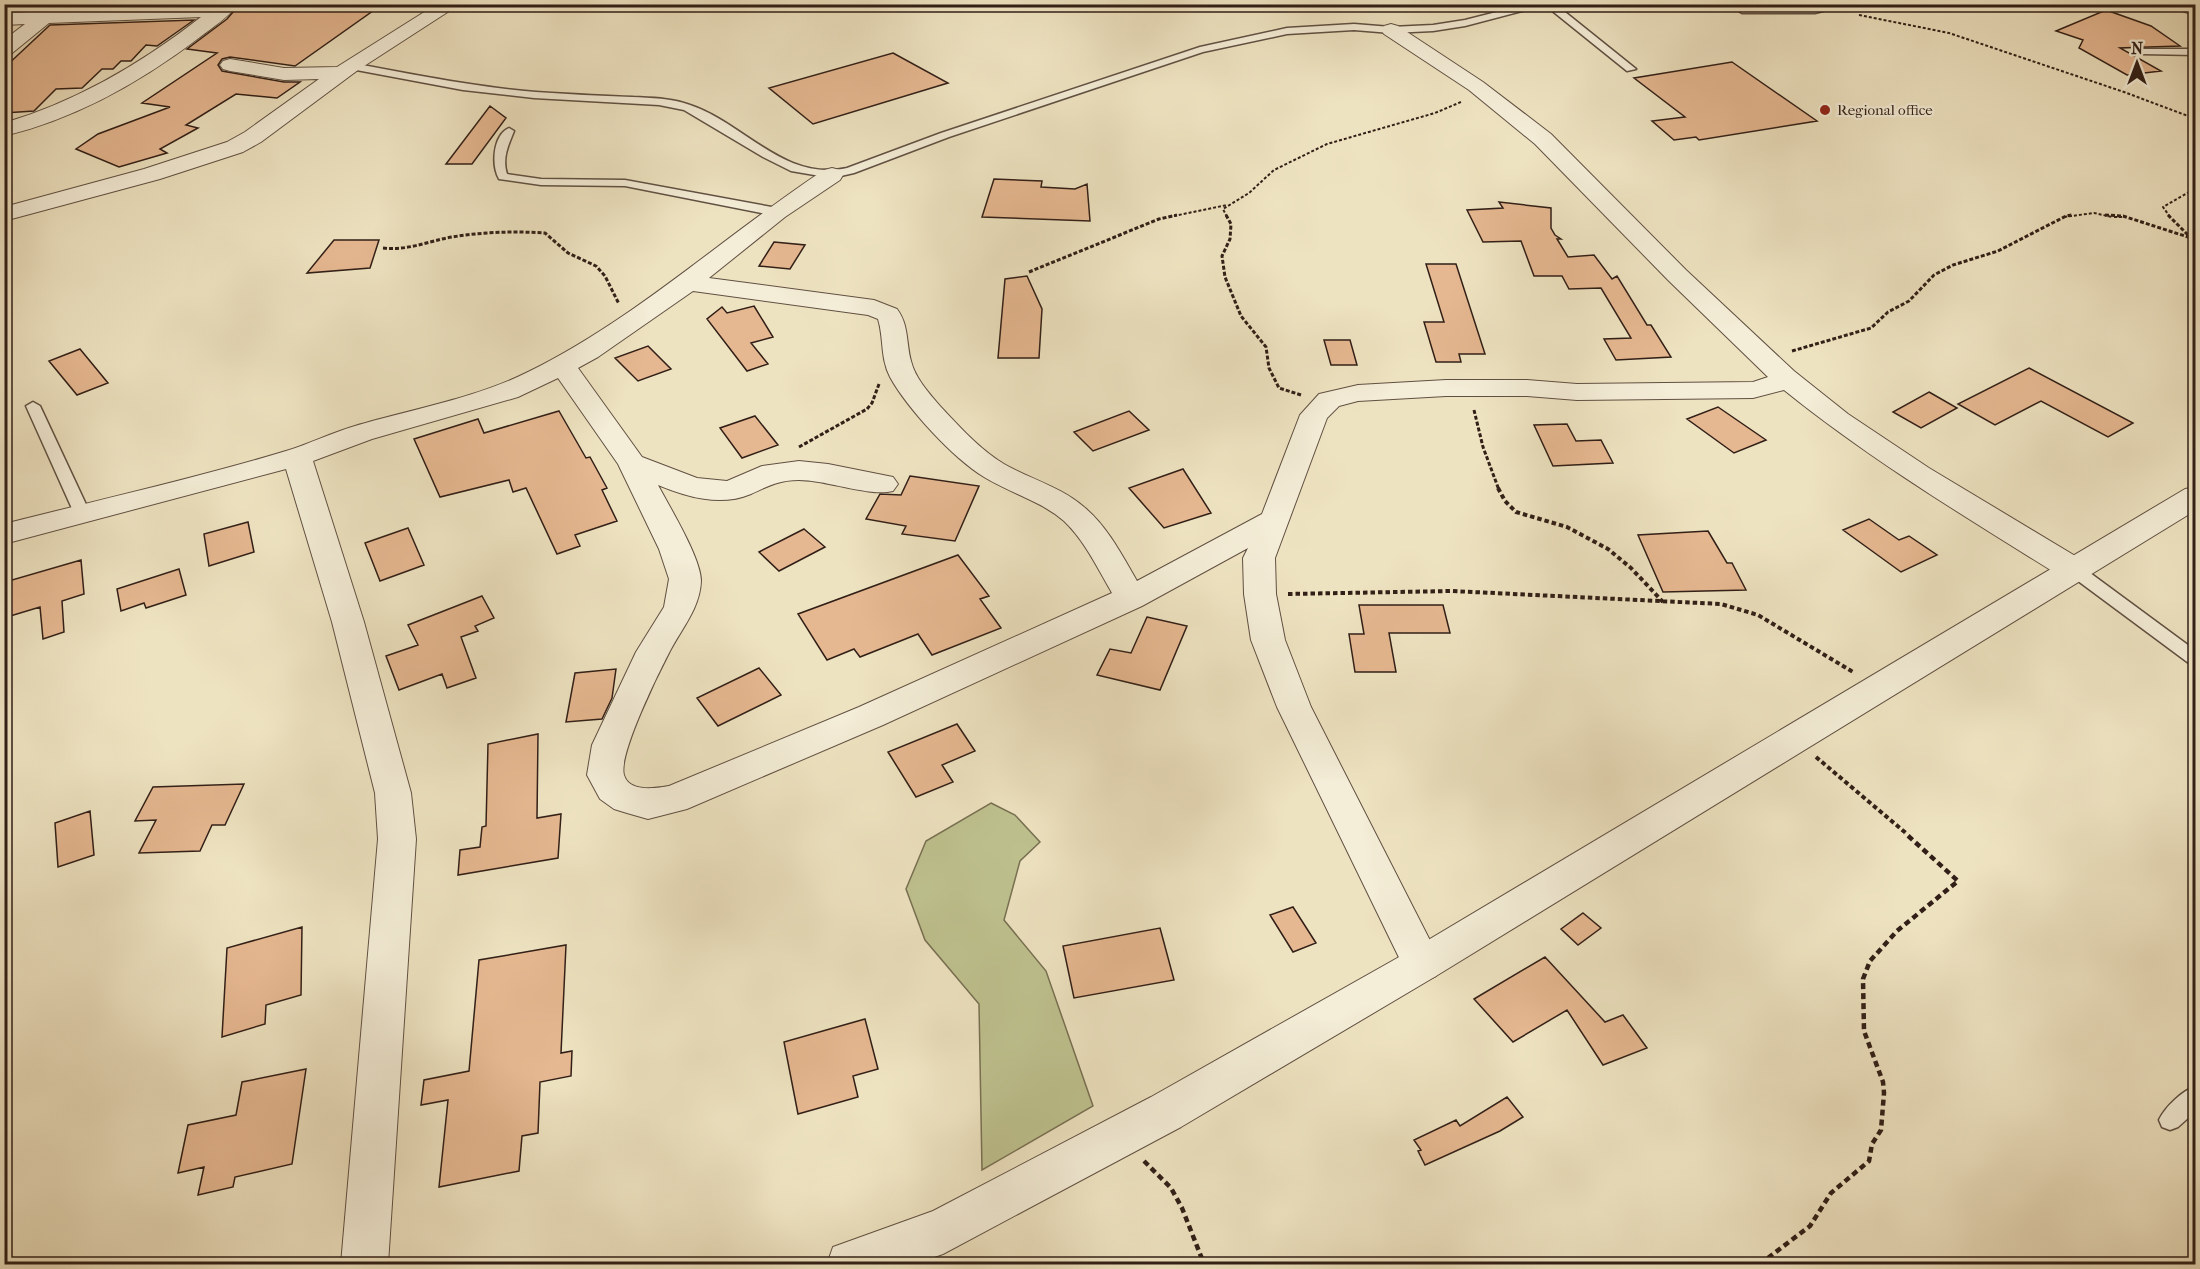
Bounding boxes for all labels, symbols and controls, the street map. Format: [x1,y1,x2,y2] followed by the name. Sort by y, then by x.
[2107,33,2167,93] north arrow
[2131,39,2144,58] text: N
[1837,101,1933,119] place label: Regional office
[1818,103,1832,117] marker: Regional office

